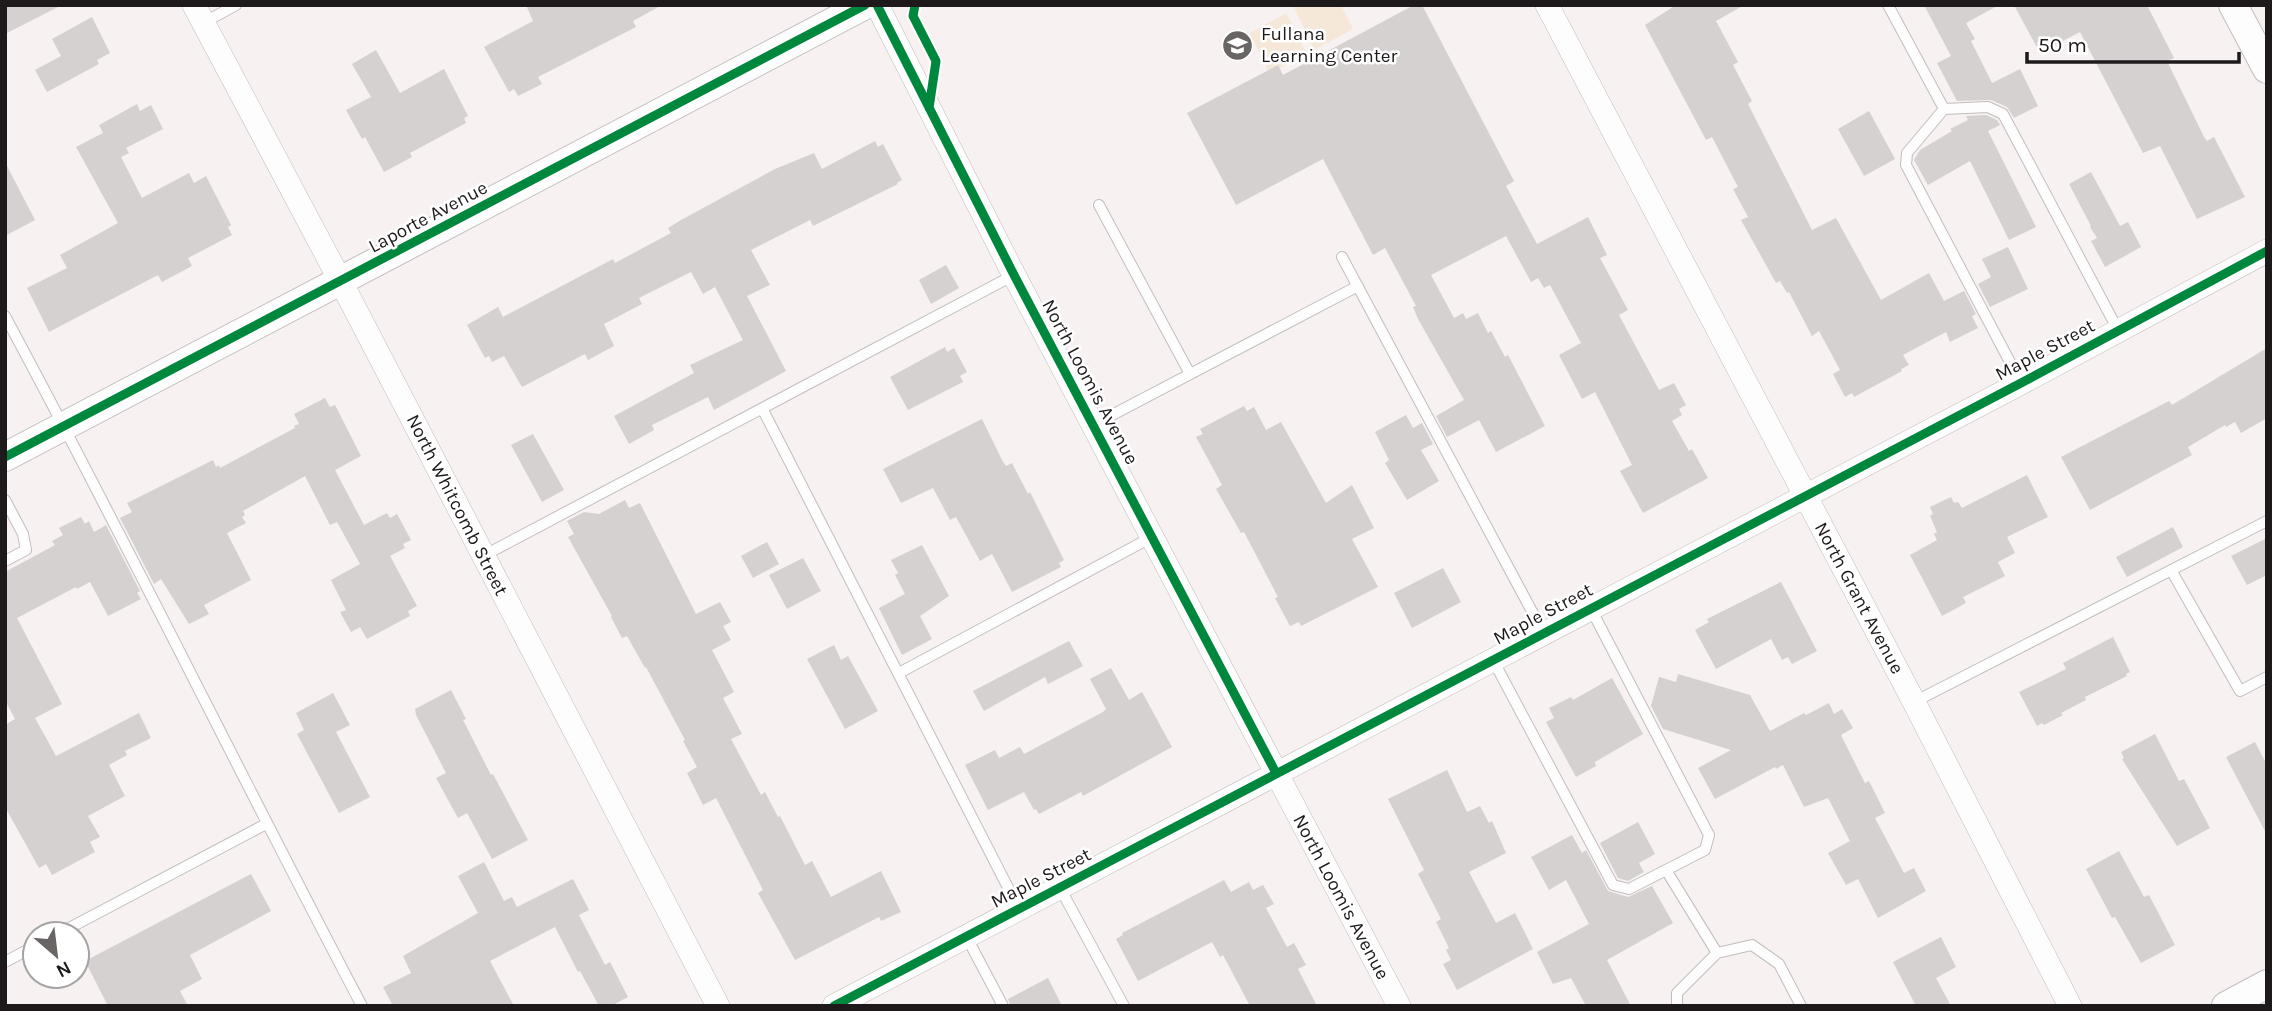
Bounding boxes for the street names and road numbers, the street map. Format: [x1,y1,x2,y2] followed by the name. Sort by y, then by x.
[365,176,491,258] street label: Laporte Avenue
[1037,296,1143,468] street label: North Loomis Avenue
[1992,315,2098,385] street label: Maple Street
[402,411,512,599] street label: North Whitcomb Street
[1810,518,1908,678] street label: North Grant Avenue
[1490,579,1596,649] street label: Maple Street
[1288,811,1394,983] street label: North Loomis Avenue
[987,843,1095,913] street label: Maple Street

